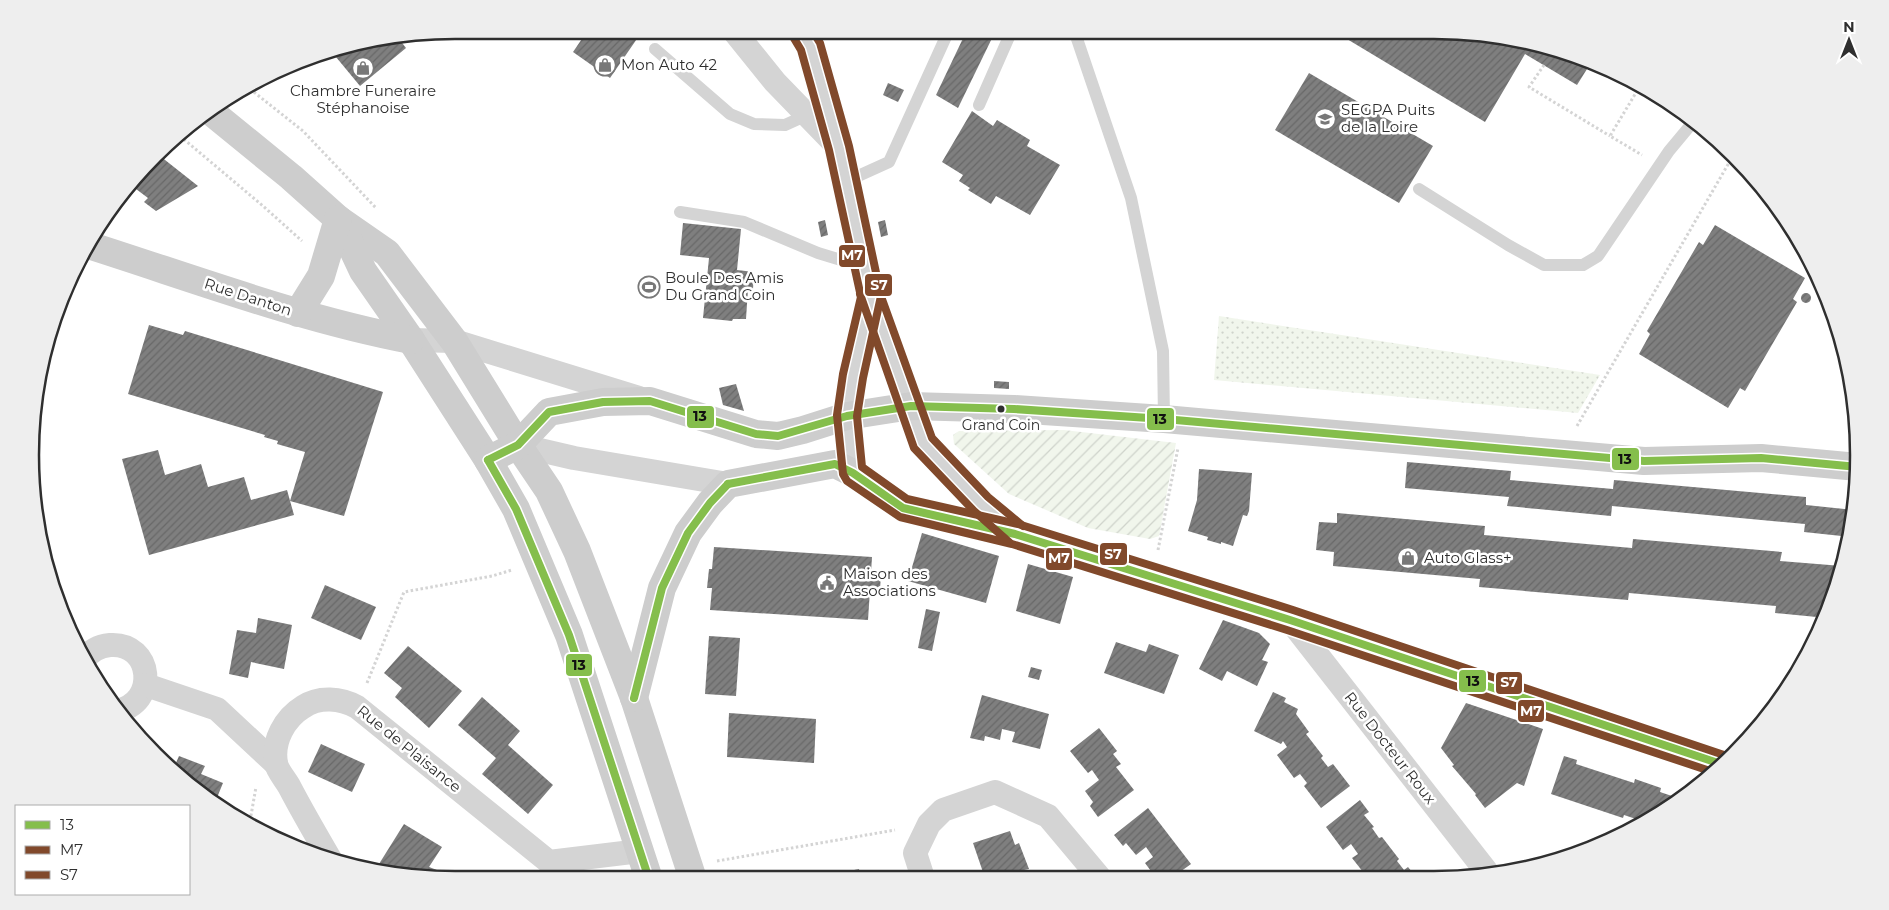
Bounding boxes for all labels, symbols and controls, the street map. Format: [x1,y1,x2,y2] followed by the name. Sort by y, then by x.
[1824,15,1874,65] north arrow
[1843,18,1855,36] text: N
[593,53,617,77] shop icon: Mon Auto 42
[621,55,717,74] place label: Mon Auto 42
[351,56,375,80] shop icon: Chambre Funeraire Stéphanoise
[290,81,436,117] place label: Chambre Funeraire Stéphanoise
[1341,100,1435,136] place label: SEGPA Puits de la Loire
[1313,107,1337,131] school or university icon: SEGPA Puits de la Loire
[838,244,866,268] line badge: M7
[841,246,863,264] text: M7
[665,268,784,304] place label: Boule Des Amis Du Grand Coin
[202,273,294,320] street label: Rue Danton
[864,273,893,297] line badge: S7
[637,275,661,299] sports icon: Boule Des Amis Du Grand Coin
[870,276,888,294] text: S7
[996,404,1006,414] marker: Grand Coin
[686,405,715,429] line badge: 13
[693,407,707,425] text: 13
[1146,407,1175,431] line badge: 13
[1153,410,1167,428] text: 13
[962,416,1040,434] place label: Grand Coin
[1611,447,1640,471] line badge: 13
[1618,450,1632,468] text: 13
[1099,542,1128,566] line badge: S7
[1104,545,1122,563] text: S7
[1396,546,1420,570] shop icon: Auto Glass+
[1045,547,1073,571] line badge: M7
[1424,548,1512,567] place label: Auto Glass+
[1048,549,1070,567] text: M7
[843,564,936,600] place label: Maison des Associations
[815,571,839,595] public building icon: Maison des Associations
[565,653,593,677] line badge: 13
[572,656,586,674] text: 13
[1458,669,1487,693] line badge: 13
[1495,671,1523,695] line badge: S7
[1466,672,1480,690] text: 13
[1500,673,1518,691] text: S7
[1341,688,1440,808] street label: Rue Docteur Roux
[1517,699,1545,723] line badge: M7
[353,701,465,796] street label: Rue de Plaisance
[1520,702,1542,720] text: M7
[15,805,190,895] legend
[60,815,74,834] text: 13
[60,840,83,859] text: M7
[60,865,78,884] text: S7

